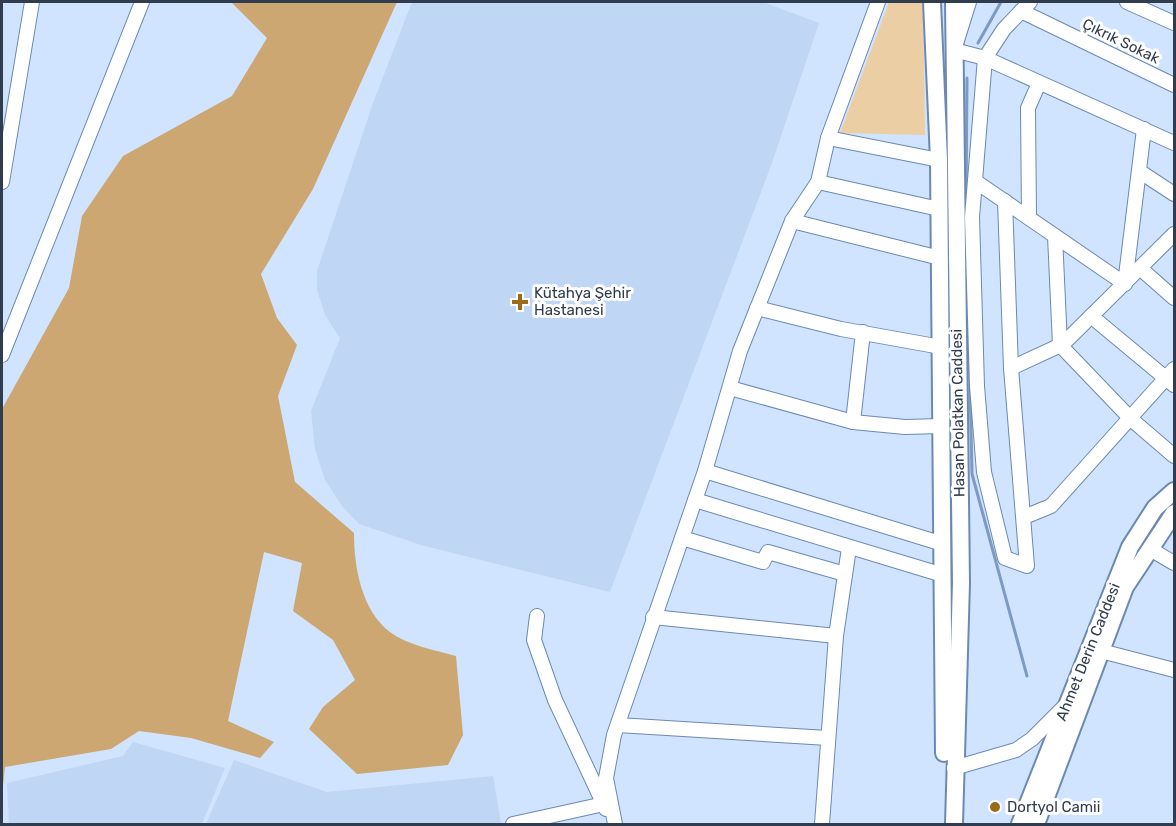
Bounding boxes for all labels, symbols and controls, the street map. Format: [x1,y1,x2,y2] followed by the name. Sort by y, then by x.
[1080,15,1163,68] street label: Çıkrık Sokak
[534,284,631,319] place label: Kütahya Şehir Hastanesi
[511,293,529,311] marker: Kütahya Şehir Hastanesi
[948,329,968,497] street label: Hasan Polatkan Caddesi
[1052,580,1124,724] street label: Ahmet Derin Caddesi
[1007,798,1100,816] place label: Dortyol Camii
[988,800,1002,814] marker: Dortyol Camii

